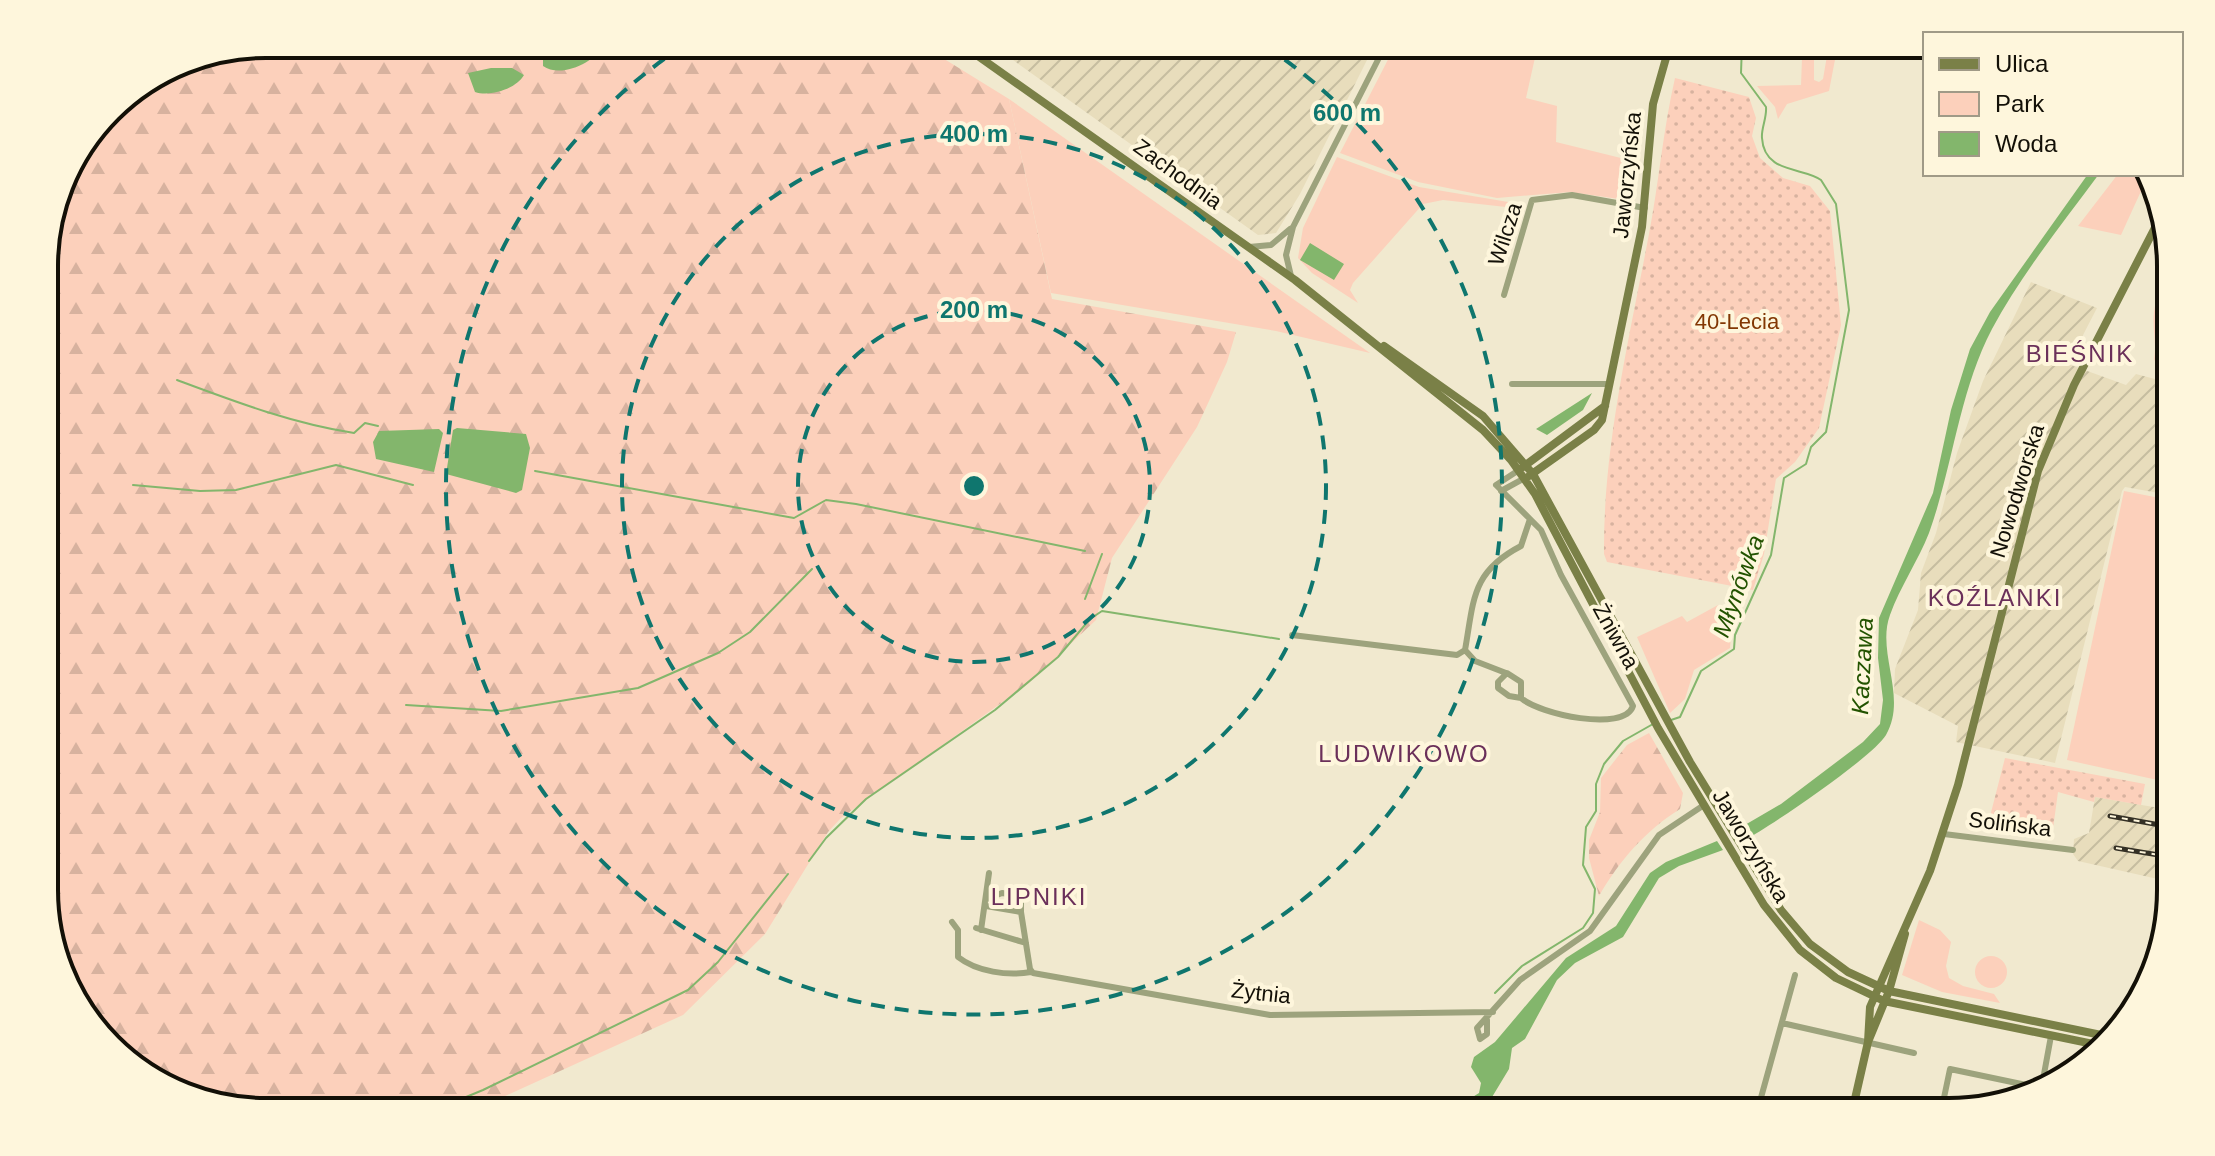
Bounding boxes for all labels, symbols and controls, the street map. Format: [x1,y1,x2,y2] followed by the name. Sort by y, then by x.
[1923,32,2183,176] legend
[1995,50,2049,77] text: Ulica
[1995,90,2045,117] text: Park
[1313,99,1381,126] text: 600 m
[1608,110,1646,240] street label: Jaworzyńska
[940,120,1008,147] text: 400 m
[1995,130,2058,157] text: Woda
[1129,134,1228,215] street label: Zachodnia
[1483,199,1527,269] street label: Wilcza
[940,296,1008,323] text: 200 m
[1695,309,1780,334] park label: 40-Lecia
[2026,340,2134,367] district label: BIEŚNIK
[1985,421,2049,561] street label: Nowodworska
[960,472,988,500] centre of rings
[1707,531,1769,641] water label: Młynówka
[1928,584,2062,611] district label: KOŹLANKI
[1588,599,1644,674] street label: Żniwna
[1846,617,1878,715] water label: Kaczawa
[1318,740,1490,767] district label: LUDWIKOWO
[1708,785,1795,908] street label: Jaworzyńska
[1967,807,2054,842] street label: Solińska
[991,883,1087,910] district label: LIPNIKI
[1230,977,1293,1009] street label: Żytnia

